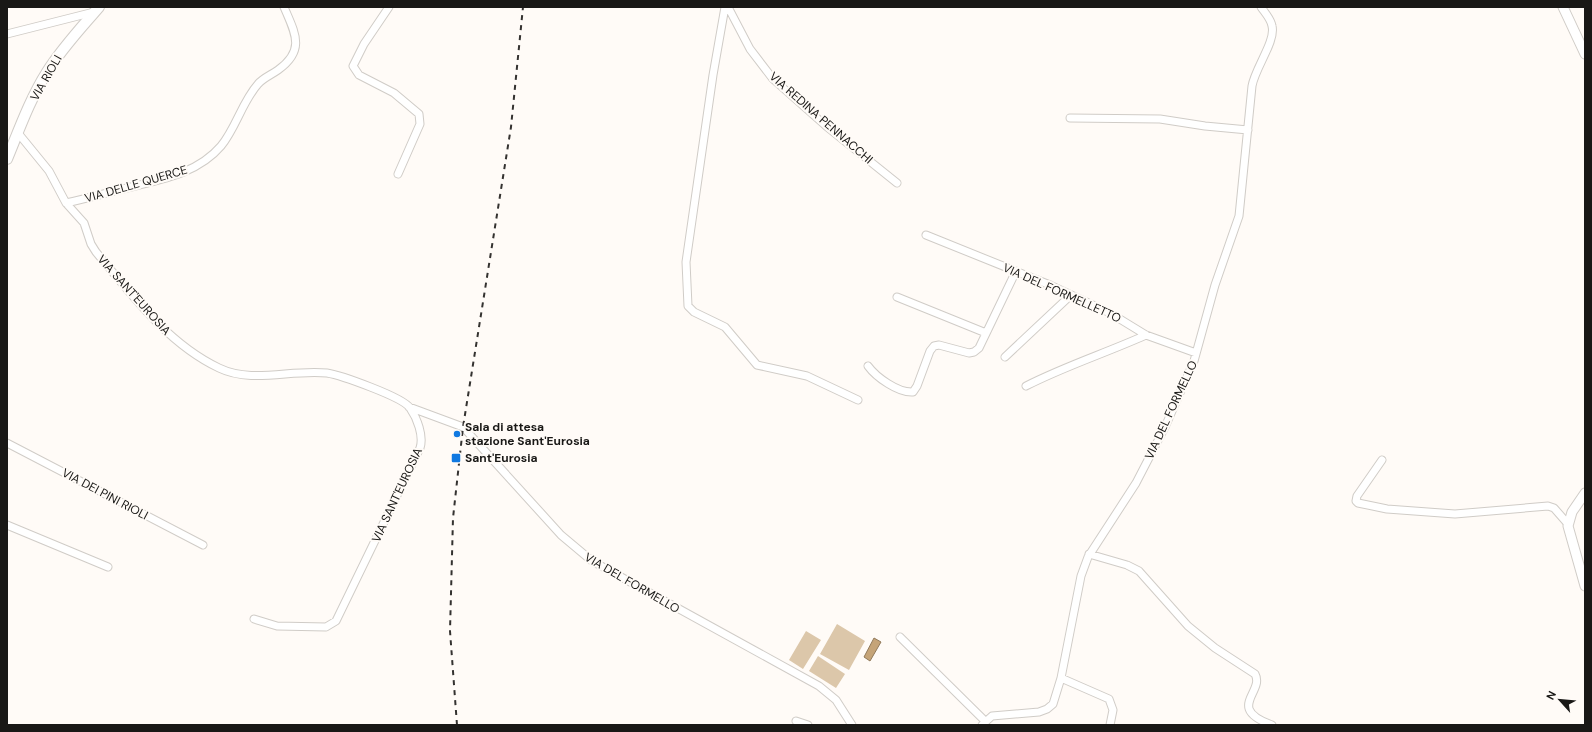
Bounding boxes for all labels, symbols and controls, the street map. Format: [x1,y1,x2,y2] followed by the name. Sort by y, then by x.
[26,52,66,104] street label: VIA RIOLI
[766,69,876,167] street label: VIA REDINA PENNACCHI
[83,162,189,206] street label: VIA DELLE QUERCE
[94,252,174,339] street label: VIA SANT'EUROSIA
[1000,260,1124,326] street label: VIA DEL FORMELLETTO
[1141,358,1201,462] street label: VIA DEL FORMELLO
[465,419,590,449] place label: Sala di attesa stazione Sant'Eurosia
[452,429,462,439] marker: Sala di attesa stazione Sant'Eurosia
[368,445,426,545] street label: VIA SANT'EUROSIA
[465,450,537,466] place label: Sant'Eurosia
[450,452,462,464] marker: Sant'Eurosia
[59,465,151,523] street label: VIA DEI PINI RIOLI
[581,549,683,617] street label: VIA DEL FORMELLO
[1540,680,1580,720] north arrow
[1543,689,1559,702] text: N

